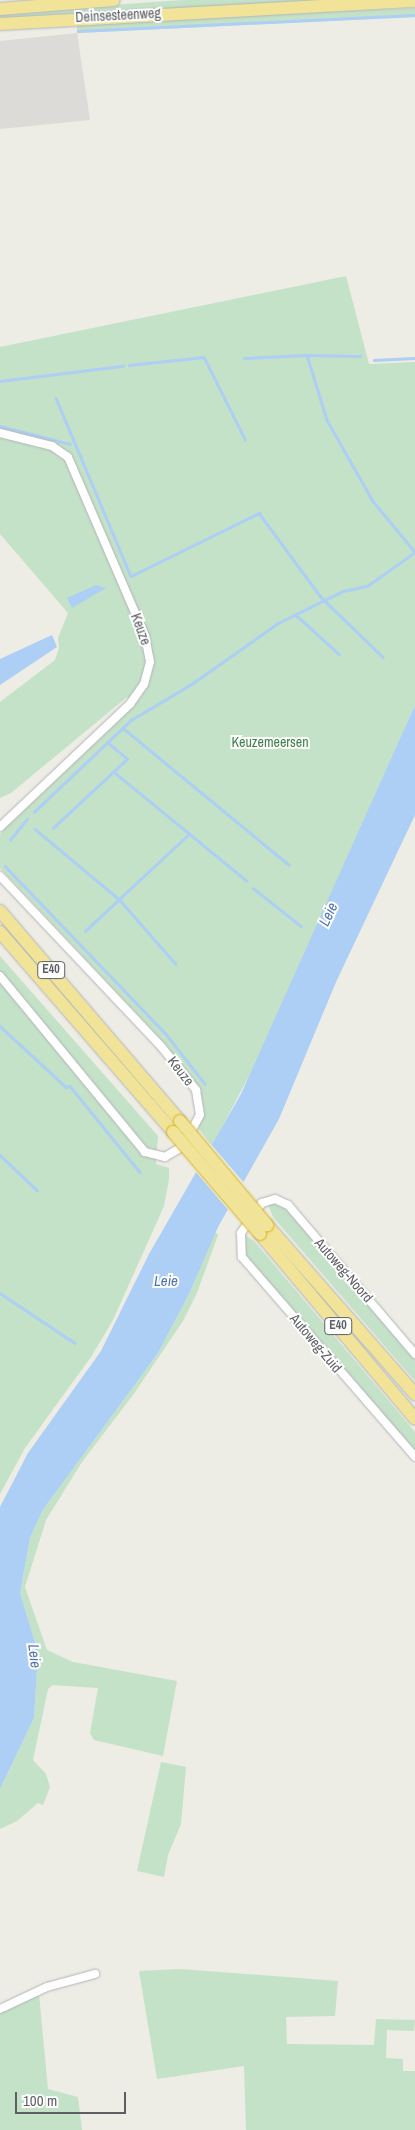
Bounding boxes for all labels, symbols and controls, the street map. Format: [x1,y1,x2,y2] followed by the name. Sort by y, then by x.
[75,4,161,26] street label: Deinsesteenweg
[128,611,154,647] street label: Keuze
[231,734,309,750] park label: Keuzemeersen
[315,899,341,929] water label: Leie
[36,960,66,980] road number: E40
[164,1053,198,1089] street label: Keuze
[311,1234,377,1306] street label: Autoweg-Noord
[154,1272,178,1290] water label: Leie
[287,1310,345,1376] street label: Autoweg-Zuid
[323,1316,353,1335] road number: E40
[25,1643,45,1669] water label: Leie
[18,2082,129,2114] scale bar
[23,2090,57,2111] text: 100 m

